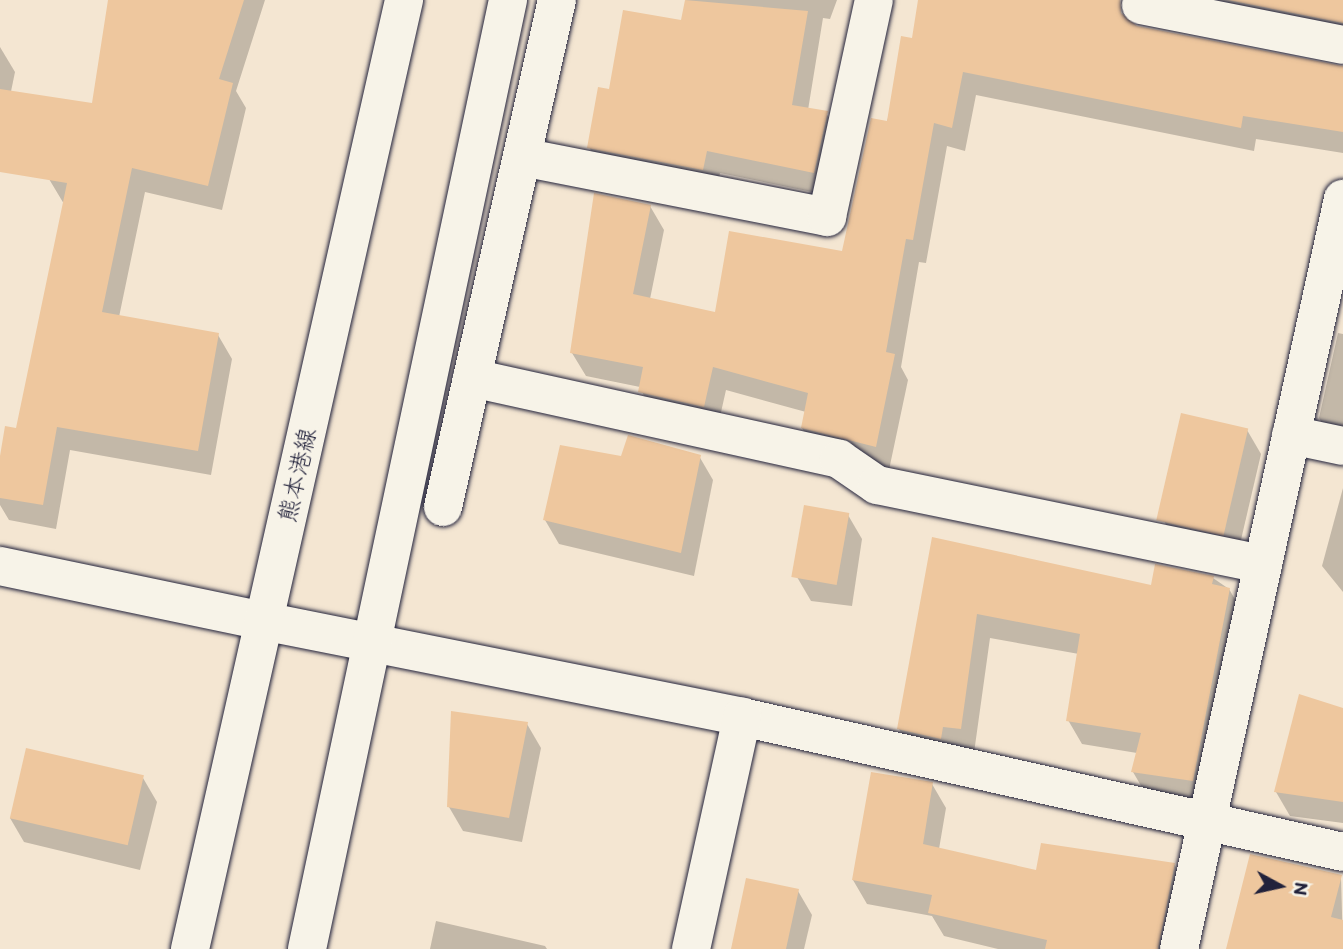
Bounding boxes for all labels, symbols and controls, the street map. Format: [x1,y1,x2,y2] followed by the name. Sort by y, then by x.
[272,425,322,525] street label: 熊本港線
[1245,851,1315,921] north arrow
[1289,881,1314,897] text: N

